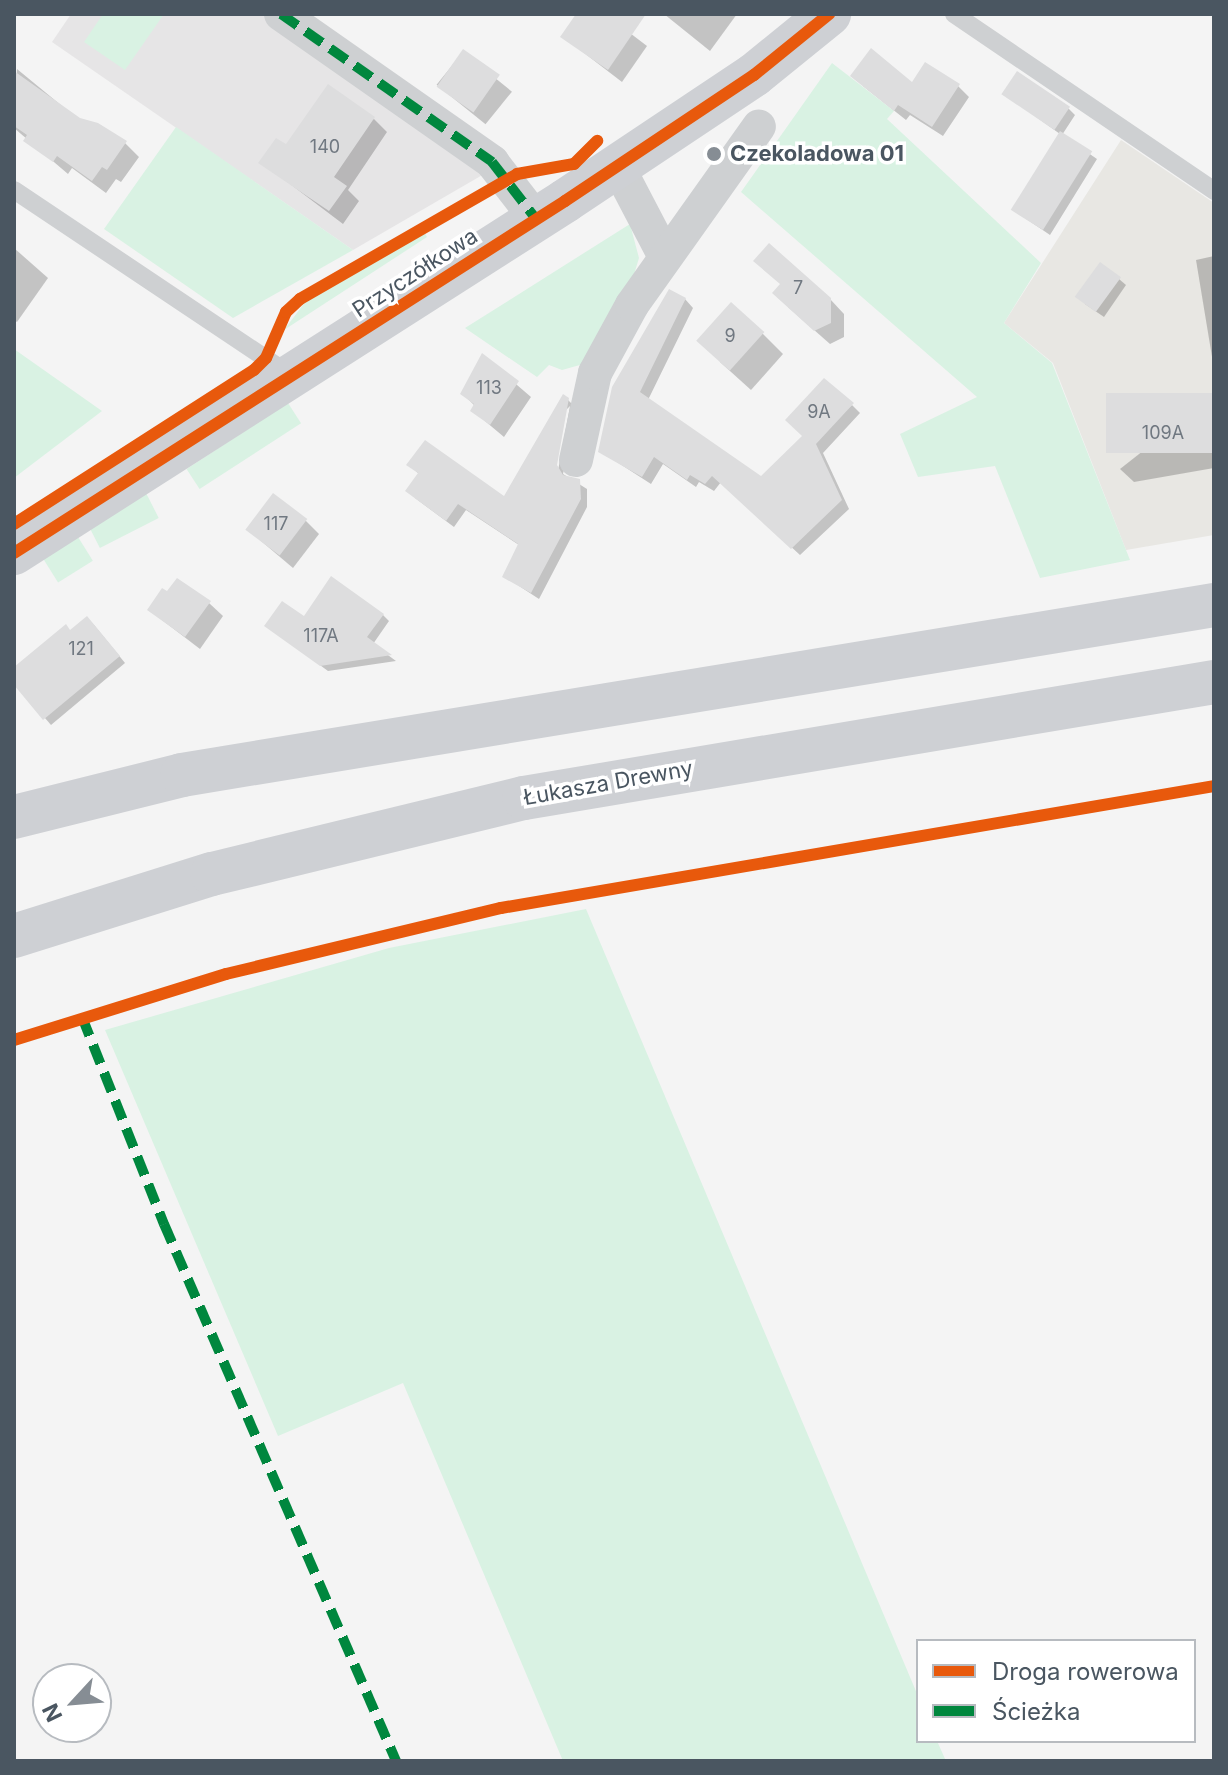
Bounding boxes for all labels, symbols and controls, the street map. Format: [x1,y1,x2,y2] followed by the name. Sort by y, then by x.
[310,136,340,158] house number: 140
[730,141,904,167] place label: Czekoladowa 01
[705,145,723,163] marker: Czekoladowa 01
[348,223,482,323] street label: Przyczółkowa
[793,277,803,299] house number: 7
[724,325,736,347] house number: 9
[476,377,502,399] house number: 113
[807,401,831,423] house number: 9A
[1142,422,1184,444] house number: 109A
[264,513,288,535] house number: 117
[303,625,339,647] house number: 117A
[68,638,94,660] house number: 121
[521,755,695,811] street label: Łukasza Drewny
[916,1639,1196,1743] legend
[992,1657,1179,1686] text: Droga rowerowa
[32,1663,112,1743] north arrow
[992,1697,1080,1726] text: Ścieżka
[37,1699,68,1726] text: N

